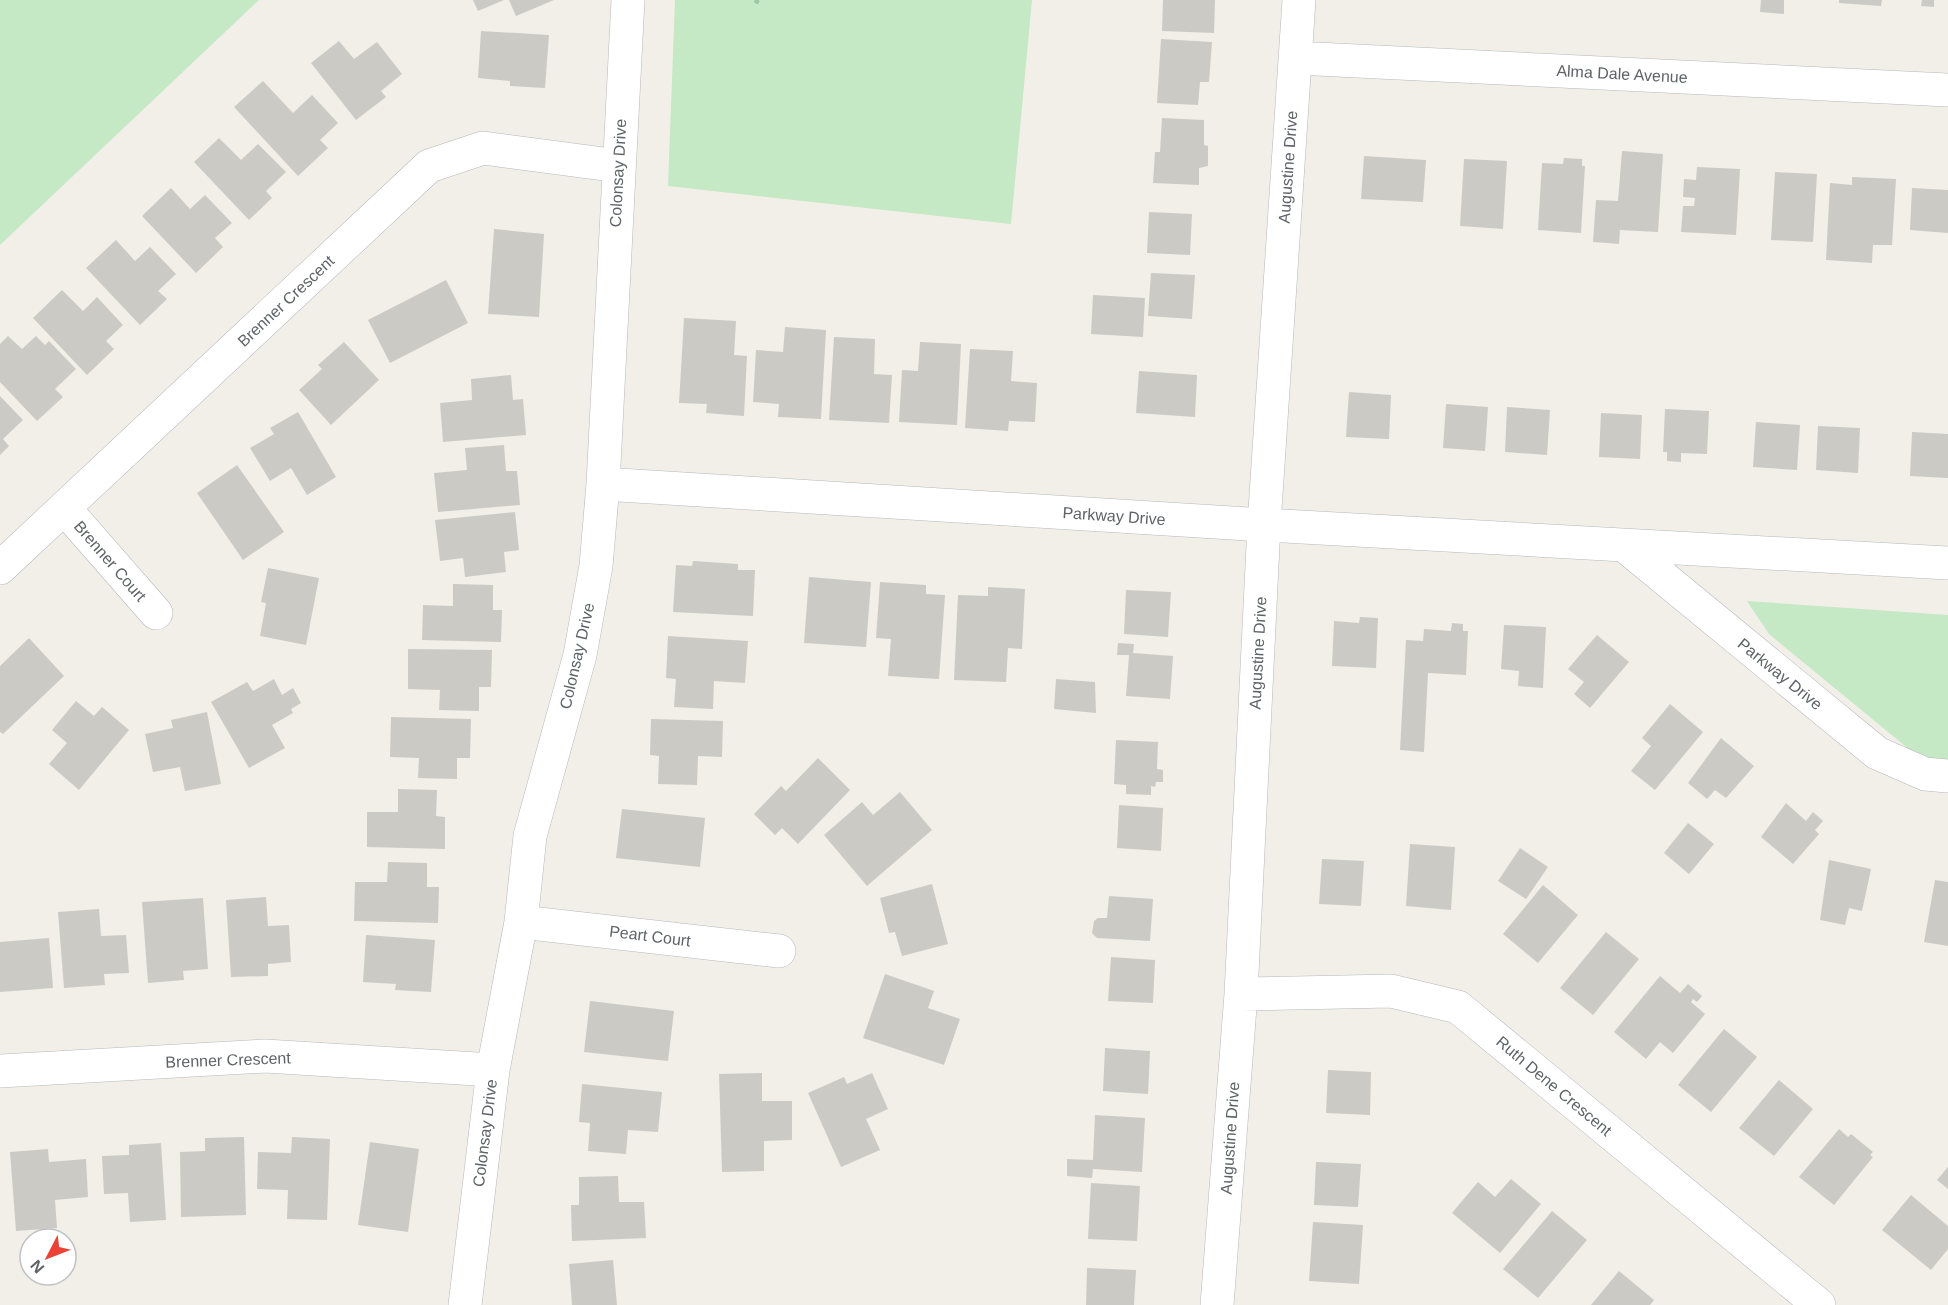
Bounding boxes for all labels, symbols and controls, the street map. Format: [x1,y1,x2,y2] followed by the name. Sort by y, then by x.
[1556,62,1688,86] street label: Alma Dale Avenue
[1276,110,1300,224] street label: Augustine Drive
[607,118,629,228] street label: Colonsay Drive
[234,252,338,350] street label: Brenner Crescent
[1062,504,1166,528] street label: Parkway Drive
[71,517,150,605] street label: Brenner Court
[1247,596,1269,710] street label: Augustine Drive
[557,601,598,711] street label: Colonsay Drive
[1735,635,1825,713] street label: Parkway Drive
[608,923,692,949] street label: Peart Court
[1493,1033,1615,1139] street label: Ruth Dene Crescent
[165,1049,292,1071] street label: Brenner Crescent
[470,1078,500,1188] street label: Colonsay Drive
[1218,1081,1242,1195] street label: Augustine Drive
[18,1227,78,1287] north arrow
[27,1257,47,1277] text: N

